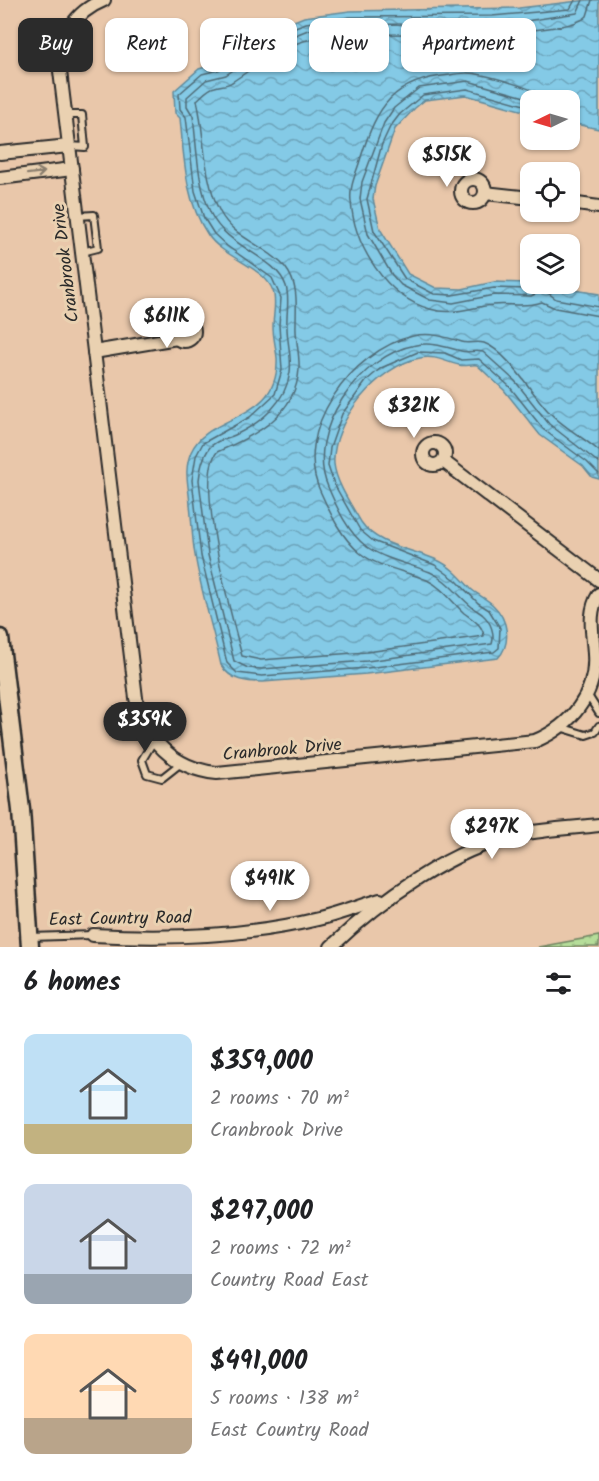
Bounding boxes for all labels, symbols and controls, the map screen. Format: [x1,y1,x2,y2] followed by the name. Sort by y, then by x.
[18,18,93,72] chip: Buy
[105,18,188,72] chip: Rent
[200,18,297,72] chip: Filters
[309,18,389,72] chip: New
[401,18,536,72] chip: Apartment
[520,90,580,150] north arrow
[520,90,580,294] map controls
[405,137,489,188] pin: $515K
[422,140,472,172] text: $515K
[520,162,580,222] button: locate
[25,168,45,179] one-way arrow
[45,202,88,324] street label: Cranbrook Drive
[520,234,580,294] button: layers
[125,298,209,349] pin: $611K
[144,301,190,333] text: $611K
[372,388,456,439] pin: $321K
[388,391,440,423] text: $321K
[103,702,187,753] pin: $359K
[117,705,173,737] text: $359K
[221,731,343,770] street label: Cranbrook Drive
[450,809,534,860] pin: $297K
[464,812,520,844] text: $297K
[228,861,312,912] pin: $491K
[245,864,295,896] text: $491K
[48,904,193,935] street label: East Country Road
[24,962,121,1004] text: 6 homes
[542,967,575,1000] icon: filters
[210,1041,313,1083] text: $359,000
[72,1058,144,1130] icon: home
[210,1083,349,1115] text: 2 rooms · 70 m²
[210,1115,343,1147] text: Cranbrook Drive
[210,1191,313,1233] text: $297,000
[72,1208,144,1280] icon: home
[210,1233,351,1265] text: 2 rooms · 72 m²
[210,1265,369,1297] text: Country Road East
[210,1341,307,1383] text: $491,000
[72,1358,144,1430] icon: home
[210,1383,359,1415] text: 5 rooms · 138 m²
[210,1415,369,1447] text: East Country Road

